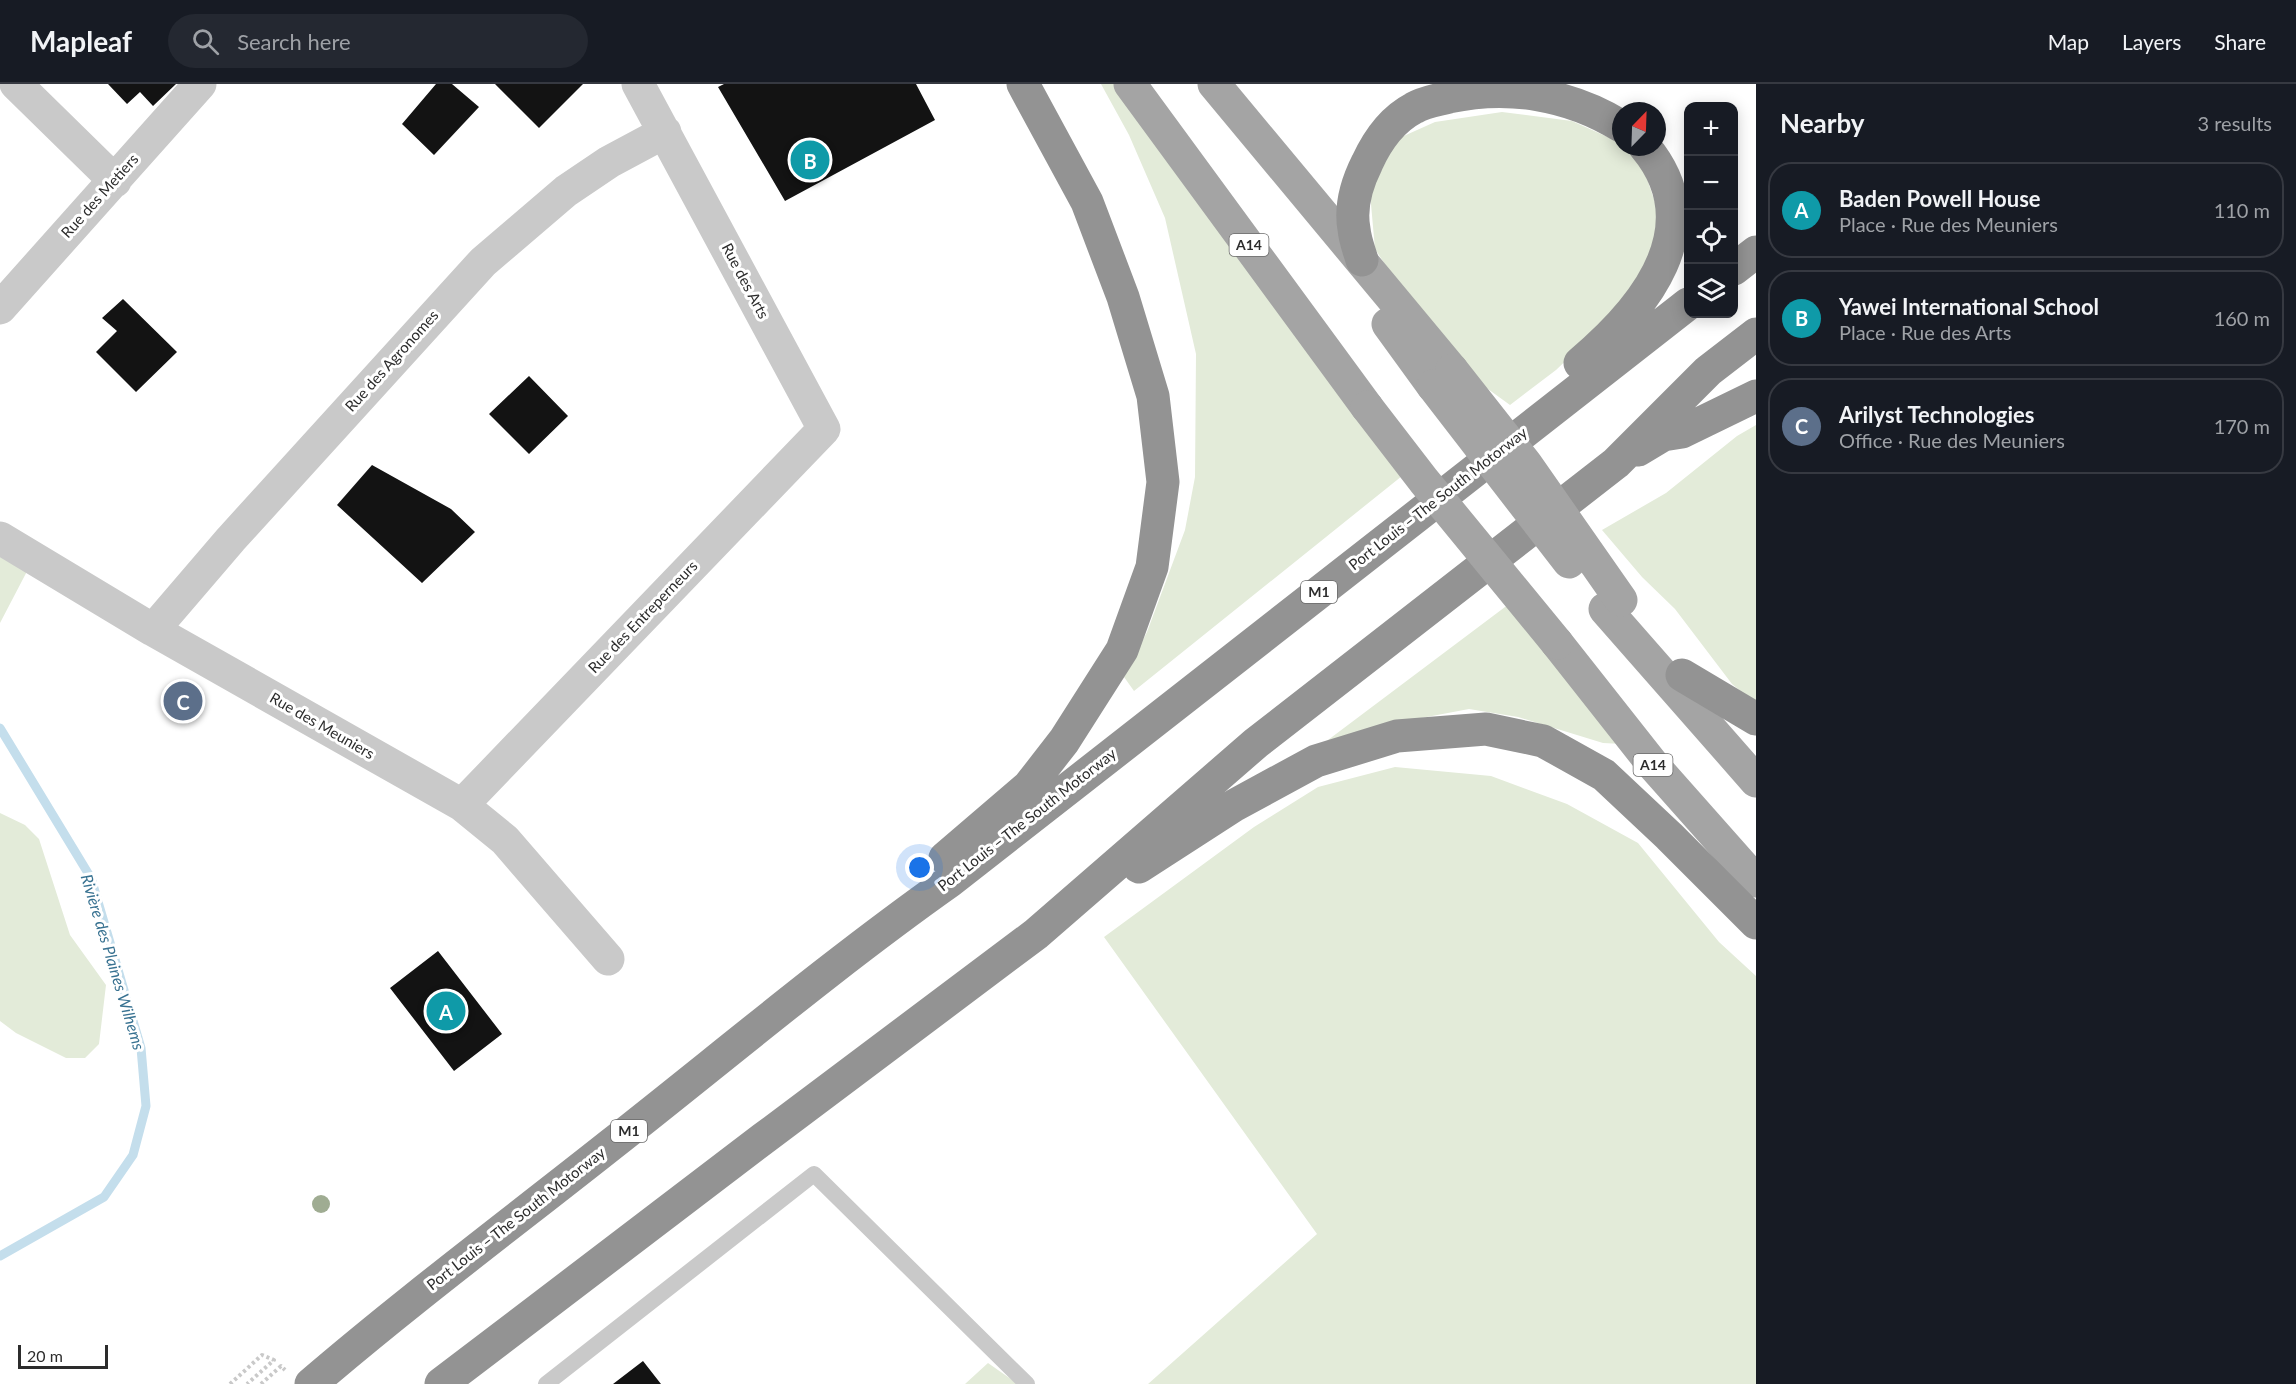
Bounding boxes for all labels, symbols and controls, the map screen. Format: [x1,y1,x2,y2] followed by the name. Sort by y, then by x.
[168,14,588,68] search box
[30,24,132,58] text: Mapleaf
[189,25,222,58] icon: search
[237,28,351,55] text: Search here
[2048,29,2089,54] text: Map
[2122,29,2181,54] text: Layers
[2214,29,2266,54] text: Share
[1612,102,1666,156] north arrow
[1684,102,1738,318] map controls
[1684,102,1738,156] button: +
[1780,107,1865,139] text: Nearby
[2197,111,2272,135] text: 3 results
[790,138,830,182] pin: B
[57,150,142,241] street label: Rue des Metiers
[1684,156,1738,210] button: −
[1839,185,2041,212] text: Baden Powell House
[1795,198,1808,222] text: A
[2214,198,2270,222] text: 110 m
[1684,210,1738,264] button: locate
[1839,212,2058,236] text: Place · Rue des Meuniers
[1230,234,1268,256] road number: A14
[718,240,773,321] street label: Rue des Arts
[1684,264,1738,318] button: layers
[1839,293,2099,320] text: Yawei International School
[341,306,442,415] street label: Rue des Agronomes
[1795,306,1808,330] text: B
[2214,306,2270,330] text: 160 m
[1839,320,2011,344] text: Place · Rue des Arts
[1839,401,2034,428] text: Arilyst Technologies
[1795,414,1808,438] text: C
[2214,414,2270,438] text: 170 m
[1345,423,1530,573] street label: Port Louis – The South Motorway
[1839,428,2065,452] text: Office · Rue des Meuniers
[584,556,701,676] street label: Rue des Entreperneurs
[1301,581,1337,603] road number: M1
[164,678,202,724] pin: C
[267,688,378,762] street label: Rue des Meuniers
[934,744,1119,894] street label: Port Louis – The South Motorway
[1634,754,1672,776] road number: A14
[905,853,934,882] your location
[78,872,149,1053] water label: Rivière des Plaines Wilhems
[426,988,466,1034] pin: A
[611,1120,647,1142] road number: M1
[423,1143,608,1293] street label: Port Louis – The South Motorway
[18,1342,108,1370] scale bar
[27,1346,63,1365] text: 20 m

